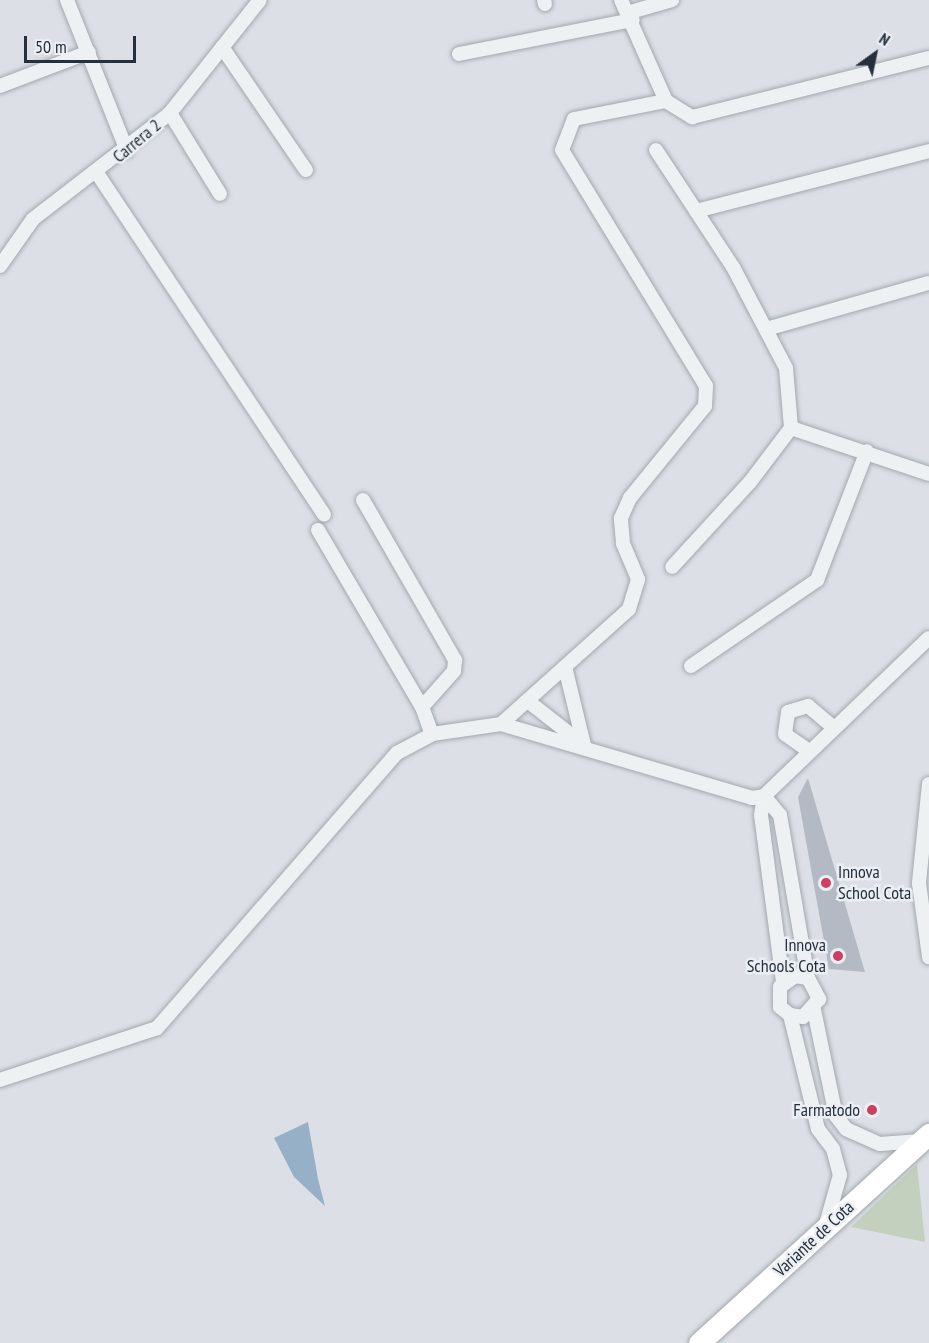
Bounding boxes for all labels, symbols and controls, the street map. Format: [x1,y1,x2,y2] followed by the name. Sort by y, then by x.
[27,24,140,62] scale bar
[845,24,905,84] north arrow
[876,28,894,50] text: N
[35,35,67,58] text: 50 m
[108,115,166,167] street label: Carrera 2
[838,862,911,904] place label: Innova School Cota
[819,876,833,890] marker: Innova School Cota
[747,935,826,978] place label: Innova Schools Cota
[831,949,845,963] marker: Innova Schools Cota
[793,1099,860,1121] place label: Farmatodo
[865,1103,879,1117] marker: Farmatodo
[770,1196,858,1282] street label: Variante de Cota

